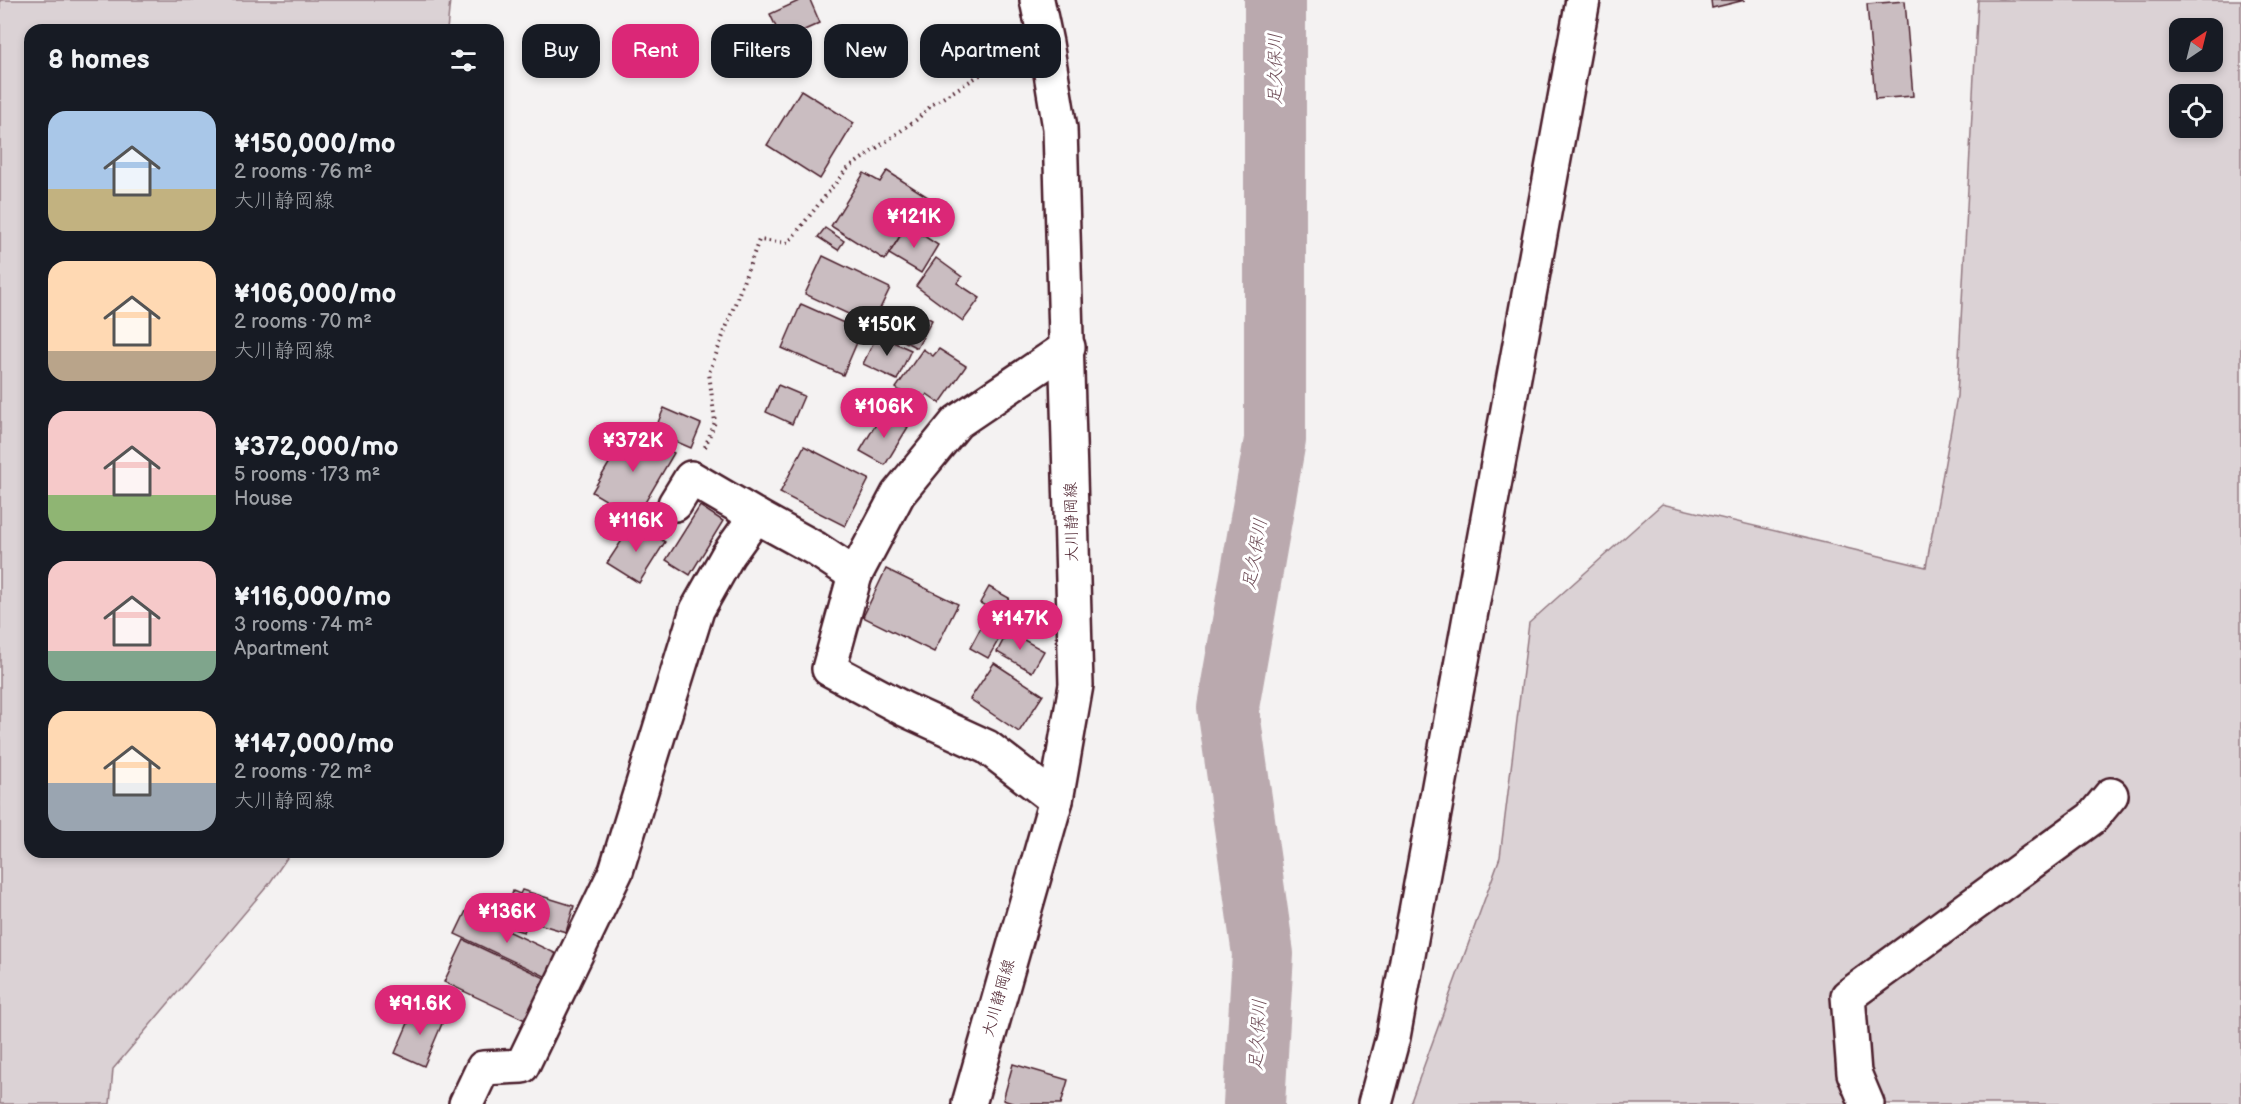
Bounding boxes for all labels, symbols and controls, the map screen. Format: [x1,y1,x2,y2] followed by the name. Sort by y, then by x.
[2169,18,2223,72] north arrow
[2169,18,2223,138] map controls
[522,24,600,78] chip: Buy
[612,24,699,78] chip: Rent
[711,24,812,78] chip: Filters
[824,24,908,78] chip: New
[920,24,1061,78] chip: Apartment
[1265,33,1286,105] water label: 足久保川
[447,44,480,77] icon: filters
[48,45,150,76] text: 8 homes
[2169,84,2223,138] button: locate
[234,129,396,160] text: ¥150,000/mo
[96,135,168,207] icon: home
[234,160,372,184] text: 2 rooms · 76 m²
[234,189,334,213] text: 大川静岡線
[872,198,956,249] pin: ¥121K
[887,205,941,229] text: ¥121K
[234,279,396,310] text: ¥106,000/mo
[96,285,168,357] icon: home
[845,306,929,357] pin: ¥150K
[234,310,372,334] text: 2 rooms · 70 m²
[858,313,916,337] text: ¥150K
[234,339,334,363] text: 大川静岡線
[842,388,926,439] pin: ¥106K
[855,395,913,419] text: ¥106K
[591,422,675,473] pin: ¥372K
[603,429,663,453] text: ¥372K
[234,432,399,463] text: ¥372,000/mo
[96,435,168,507] icon: home
[234,463,380,487] text: 5 rooms · 173 m²
[1062,482,1082,562] street label: 大川静岡線
[234,487,293,511] text: House
[594,502,678,553] pin: ¥116K
[609,509,663,533] text: ¥116K
[1238,517,1272,591] water label: 足久保川
[234,582,391,613] text: ¥116,000/mo
[96,585,168,657] icon: home
[978,600,1062,651] pin: ¥147K
[991,607,1049,631] text: ¥147K
[234,613,373,637] text: 3 rooms · 74 m²
[234,637,329,661] text: Apartment
[234,729,394,760] text: ¥147,000/mo
[96,735,168,807] icon: home
[234,760,372,784] text: 2 rooms · 72 m²
[234,789,334,813] text: 大川静岡線
[465,893,549,944] pin: ¥136K
[478,900,536,924] text: ¥136K
[979,957,1019,1039] street label: 大川静岡線
[371,985,469,1036] pin: ¥91.6K
[389,992,451,1016] text: ¥91.6K
[1246,998,1270,1072] water label: 足久保川

